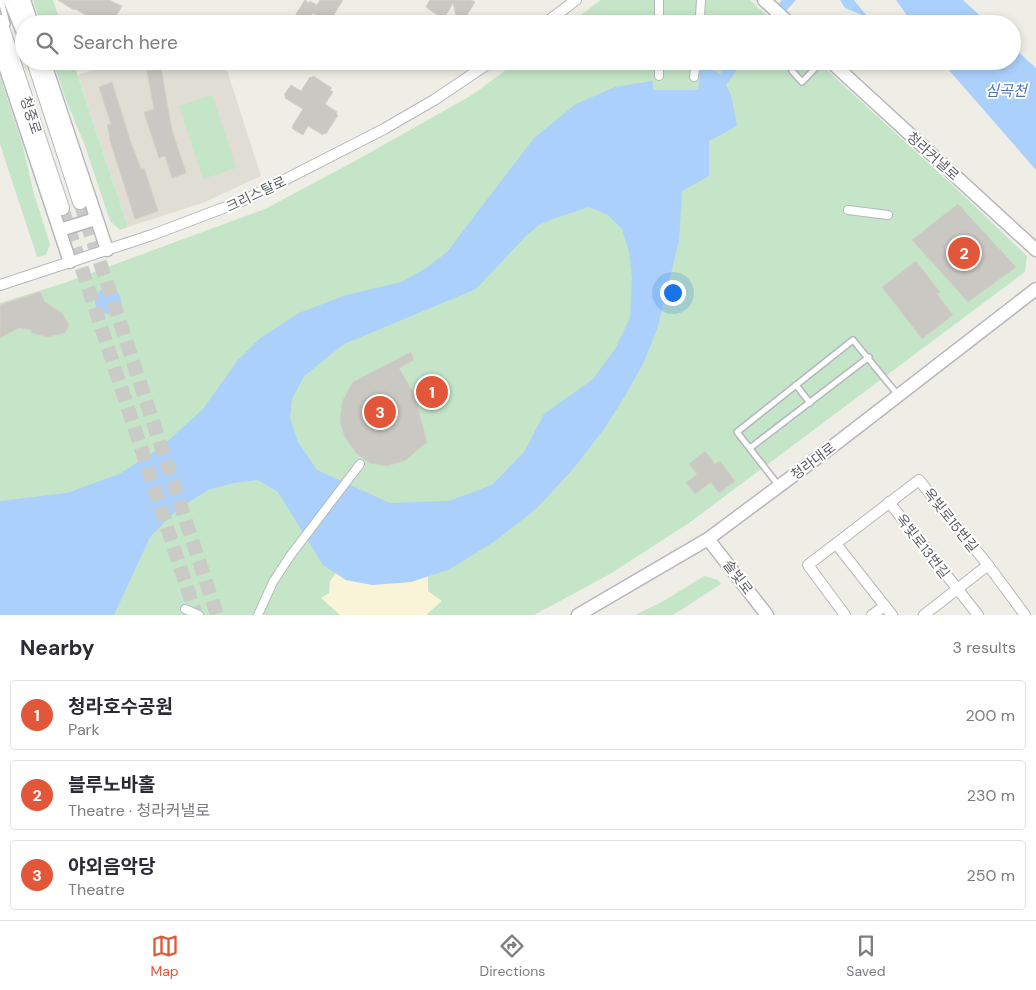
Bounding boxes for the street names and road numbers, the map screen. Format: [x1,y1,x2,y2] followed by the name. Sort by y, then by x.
[16,94,46,136] street label: 청중로
[903,128,963,184] street label: 청라커낼로
[223,172,289,216] street label: 크리스탈로
[787,438,839,484] street label: 청라대로
[920,484,982,556] street label: 옥빛로15번길
[892,510,954,582] street label: 옥빛로13번길
[719,556,757,598] street label: 솔빛로

